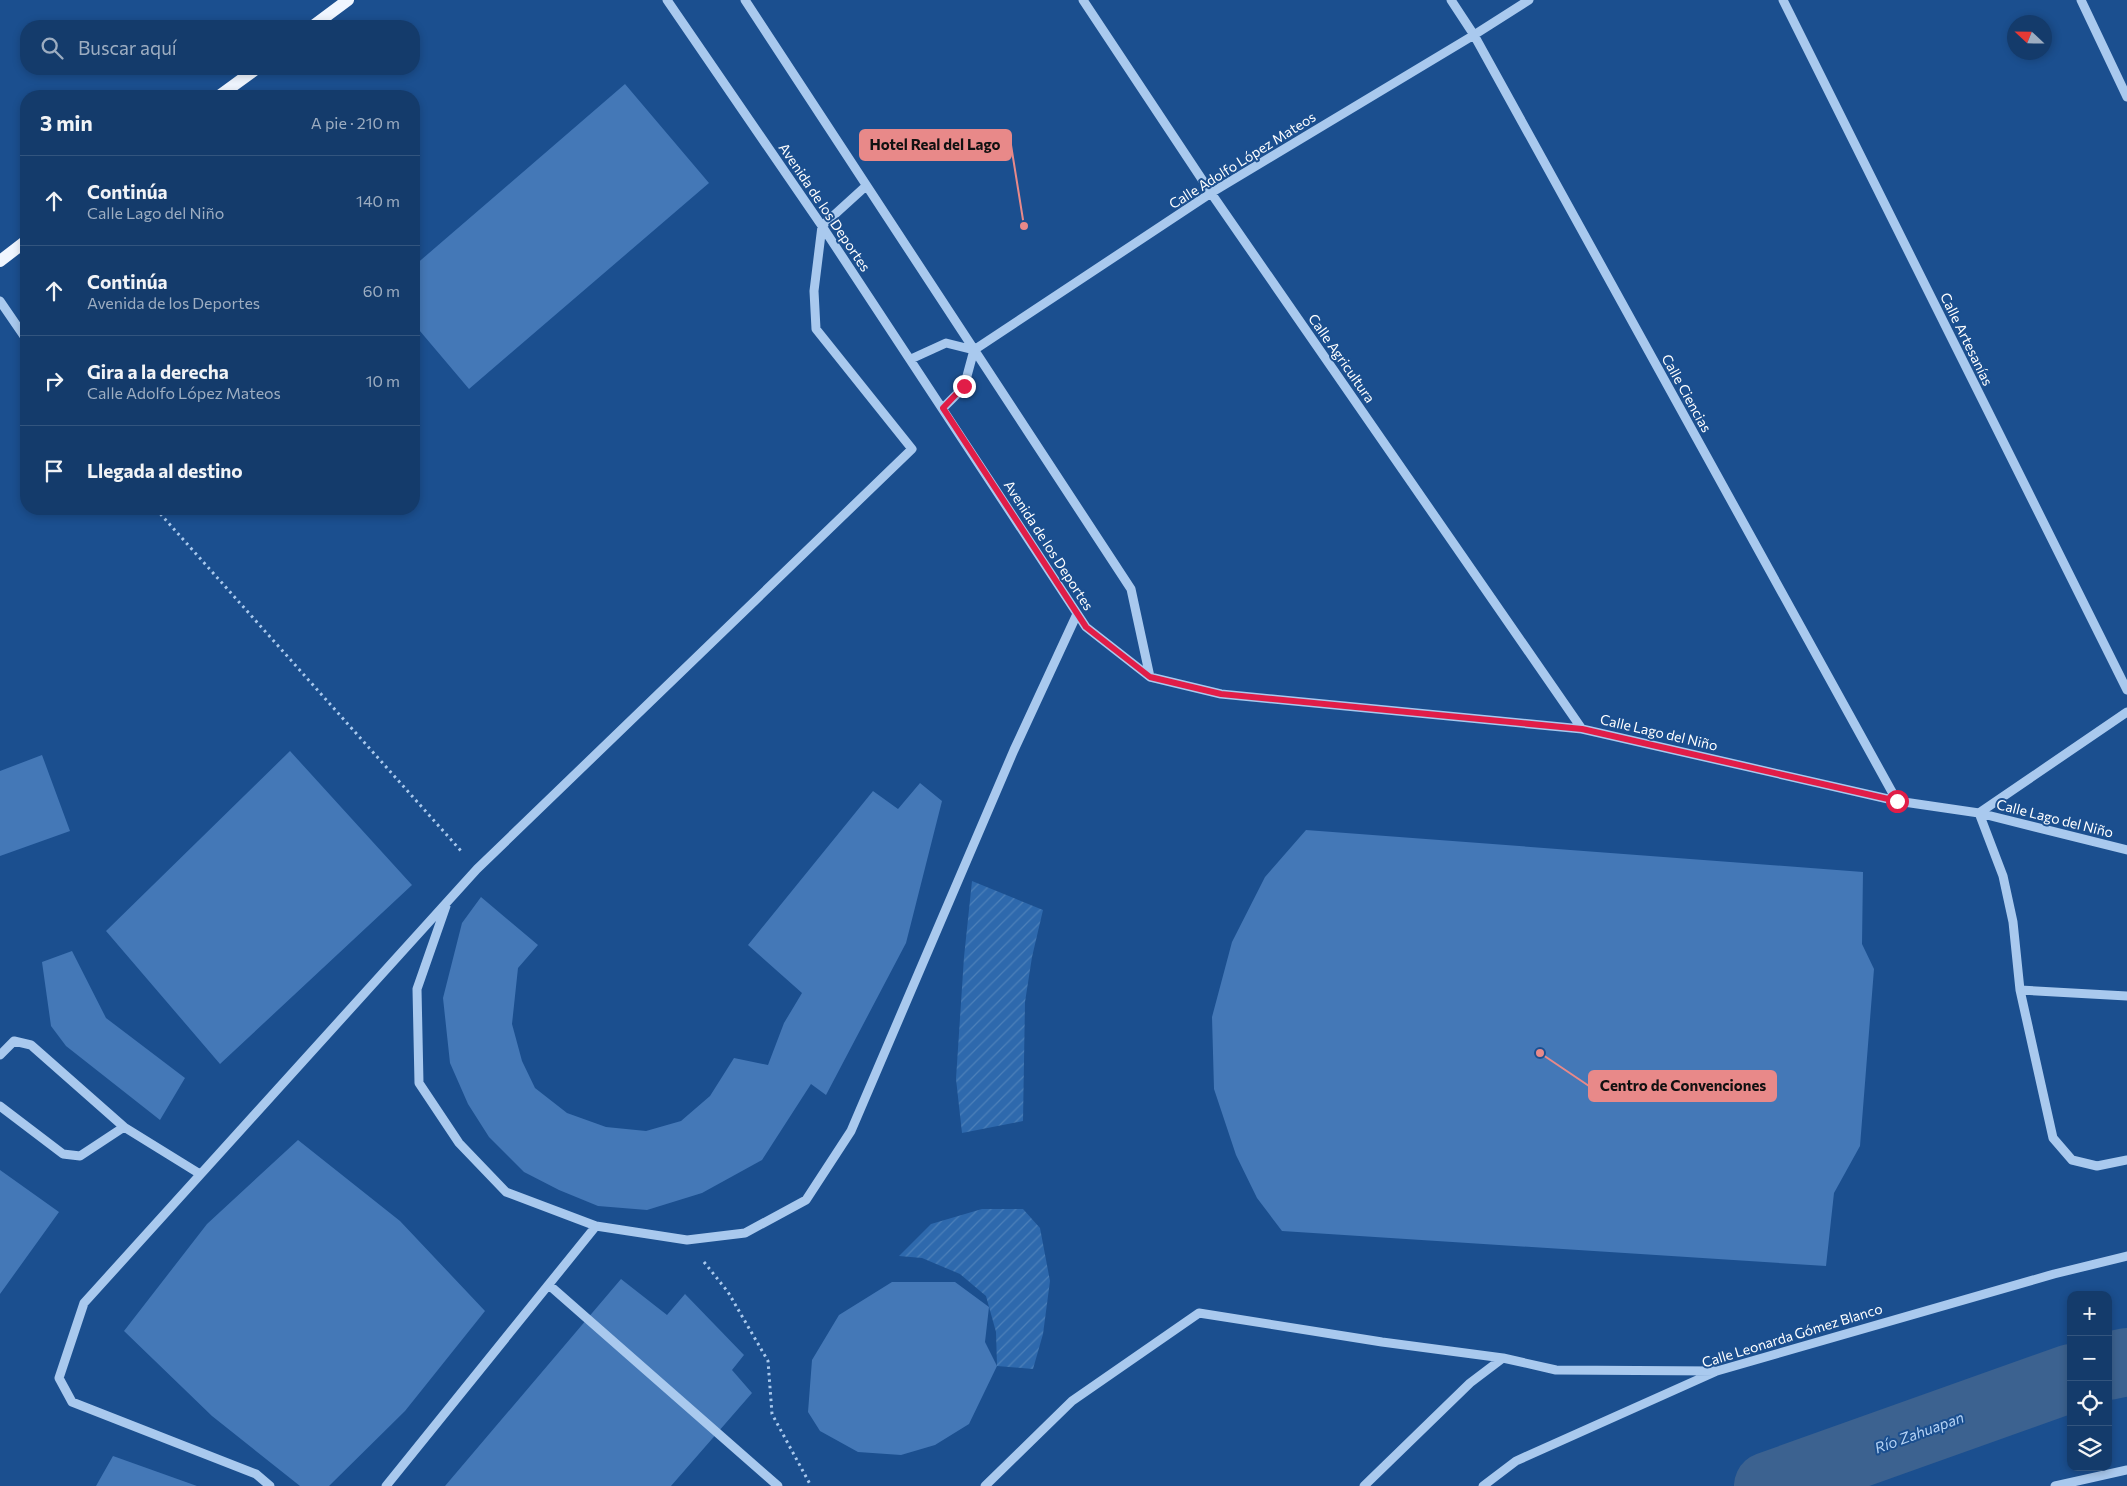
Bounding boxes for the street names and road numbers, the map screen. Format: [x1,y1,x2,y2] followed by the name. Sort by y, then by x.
[1166,108,1318,212] street label: Calle Adolfo López Mateos
[776,139,874,275] street label: Avenida de los Deportes
[1937,290,1997,388] street label: Calle Artesanías
[1305,310,1379,406] street label: Calle Agricultura
[1658,351,1716,435] street label: Calle Ciencias
[1001,477,1097,613] street label: Avenida de los Deportes
[1599,710,1719,754] street label: Calle Lago del Niño
[1995,795,2115,841] street label: Calle Lago del Niño
[1700,1299,1884,1371] street label: Calle Leonarda Gómez Blanco

